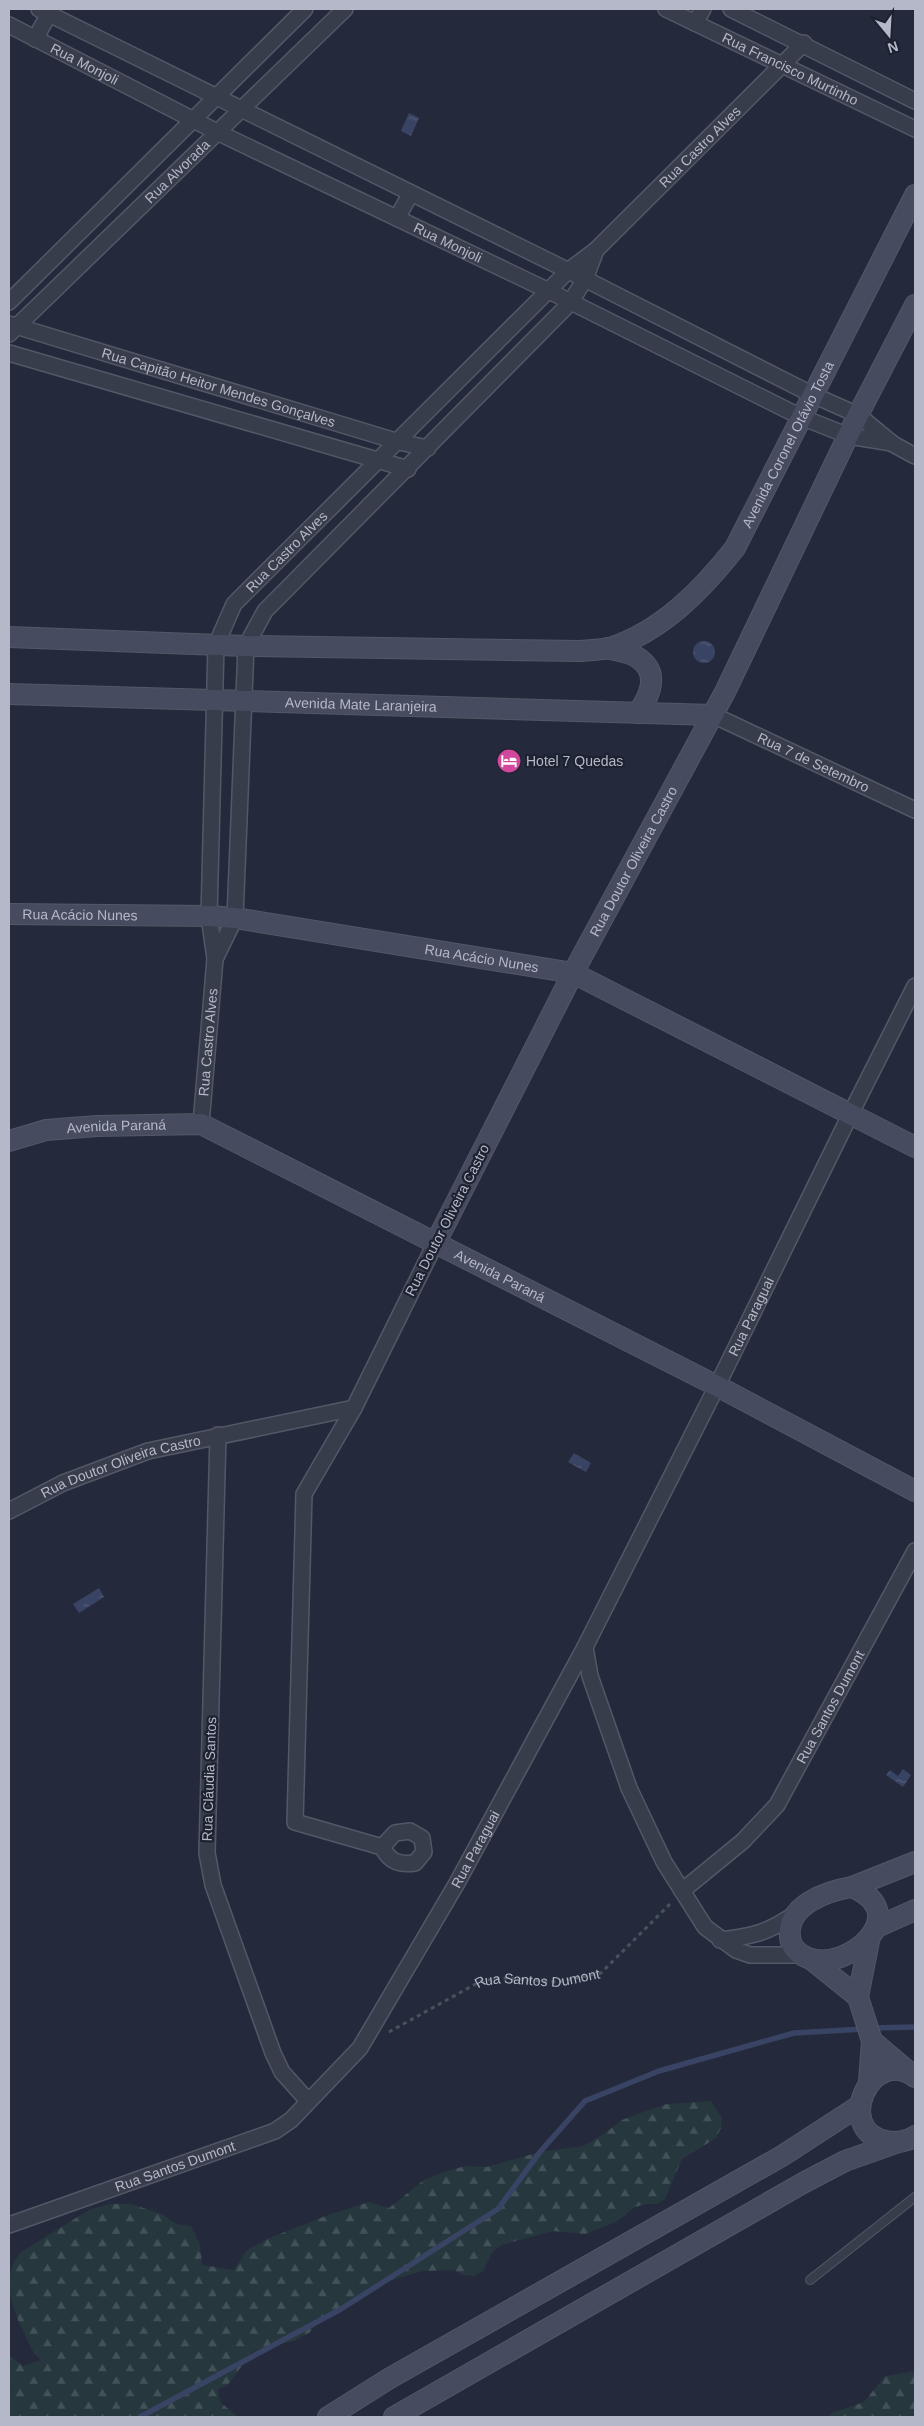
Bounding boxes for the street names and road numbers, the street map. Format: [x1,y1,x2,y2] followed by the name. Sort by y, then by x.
[720,29,861,109] street label: Rua Francisco Murtinho
[48,40,121,88] street label: Rua Monjoli
[656,103,744,191] street label: Rua Castro Alves
[141,136,213,206] street label: Rua Alvorada
[411,219,485,266] street label: Rua Monjoli
[100,345,337,430] street label: Rua Capitão Heitor Mendes Gonçalves
[739,358,837,530] street label: Avenida Coronel Otávio Tosta
[243,508,330,596] street label: Rua Castro Alves
[285,694,437,715] street label: Avenida Mate Laranjeira
[755,729,872,795] street label: Rua 7 de Setembro
[586,783,681,939] street label: Rua Doutor Oliveira Castro
[22,906,138,923] street label: Rua Acácio Nunes
[423,941,540,975] street label: Rua Acácio Nunes
[195,988,220,1097] street label: Rua Castro Alves
[66,1117,166,1136] street label: Avenida Paraná
[402,1141,492,1299] street label: Rua Doutor Oliveira Castro
[452,1246,548,1306] street label: Avenida Paraná
[725,1275,777,1359] street label: Rua Paraguai
[38,1432,202,1501] street label: Rua Doutor Oliveira Castro
[793,1648,867,1766] street label: Rua Santos Dumont
[199,1716,219,1842] street label: Rua Cláudia Santos
[448,1808,503,1891] street label: Rua Paraguai
[472,1965,601,1991] street label: Rua Santos Dumont
[113,2138,237,2195] street label: Rua Santos Dumont

